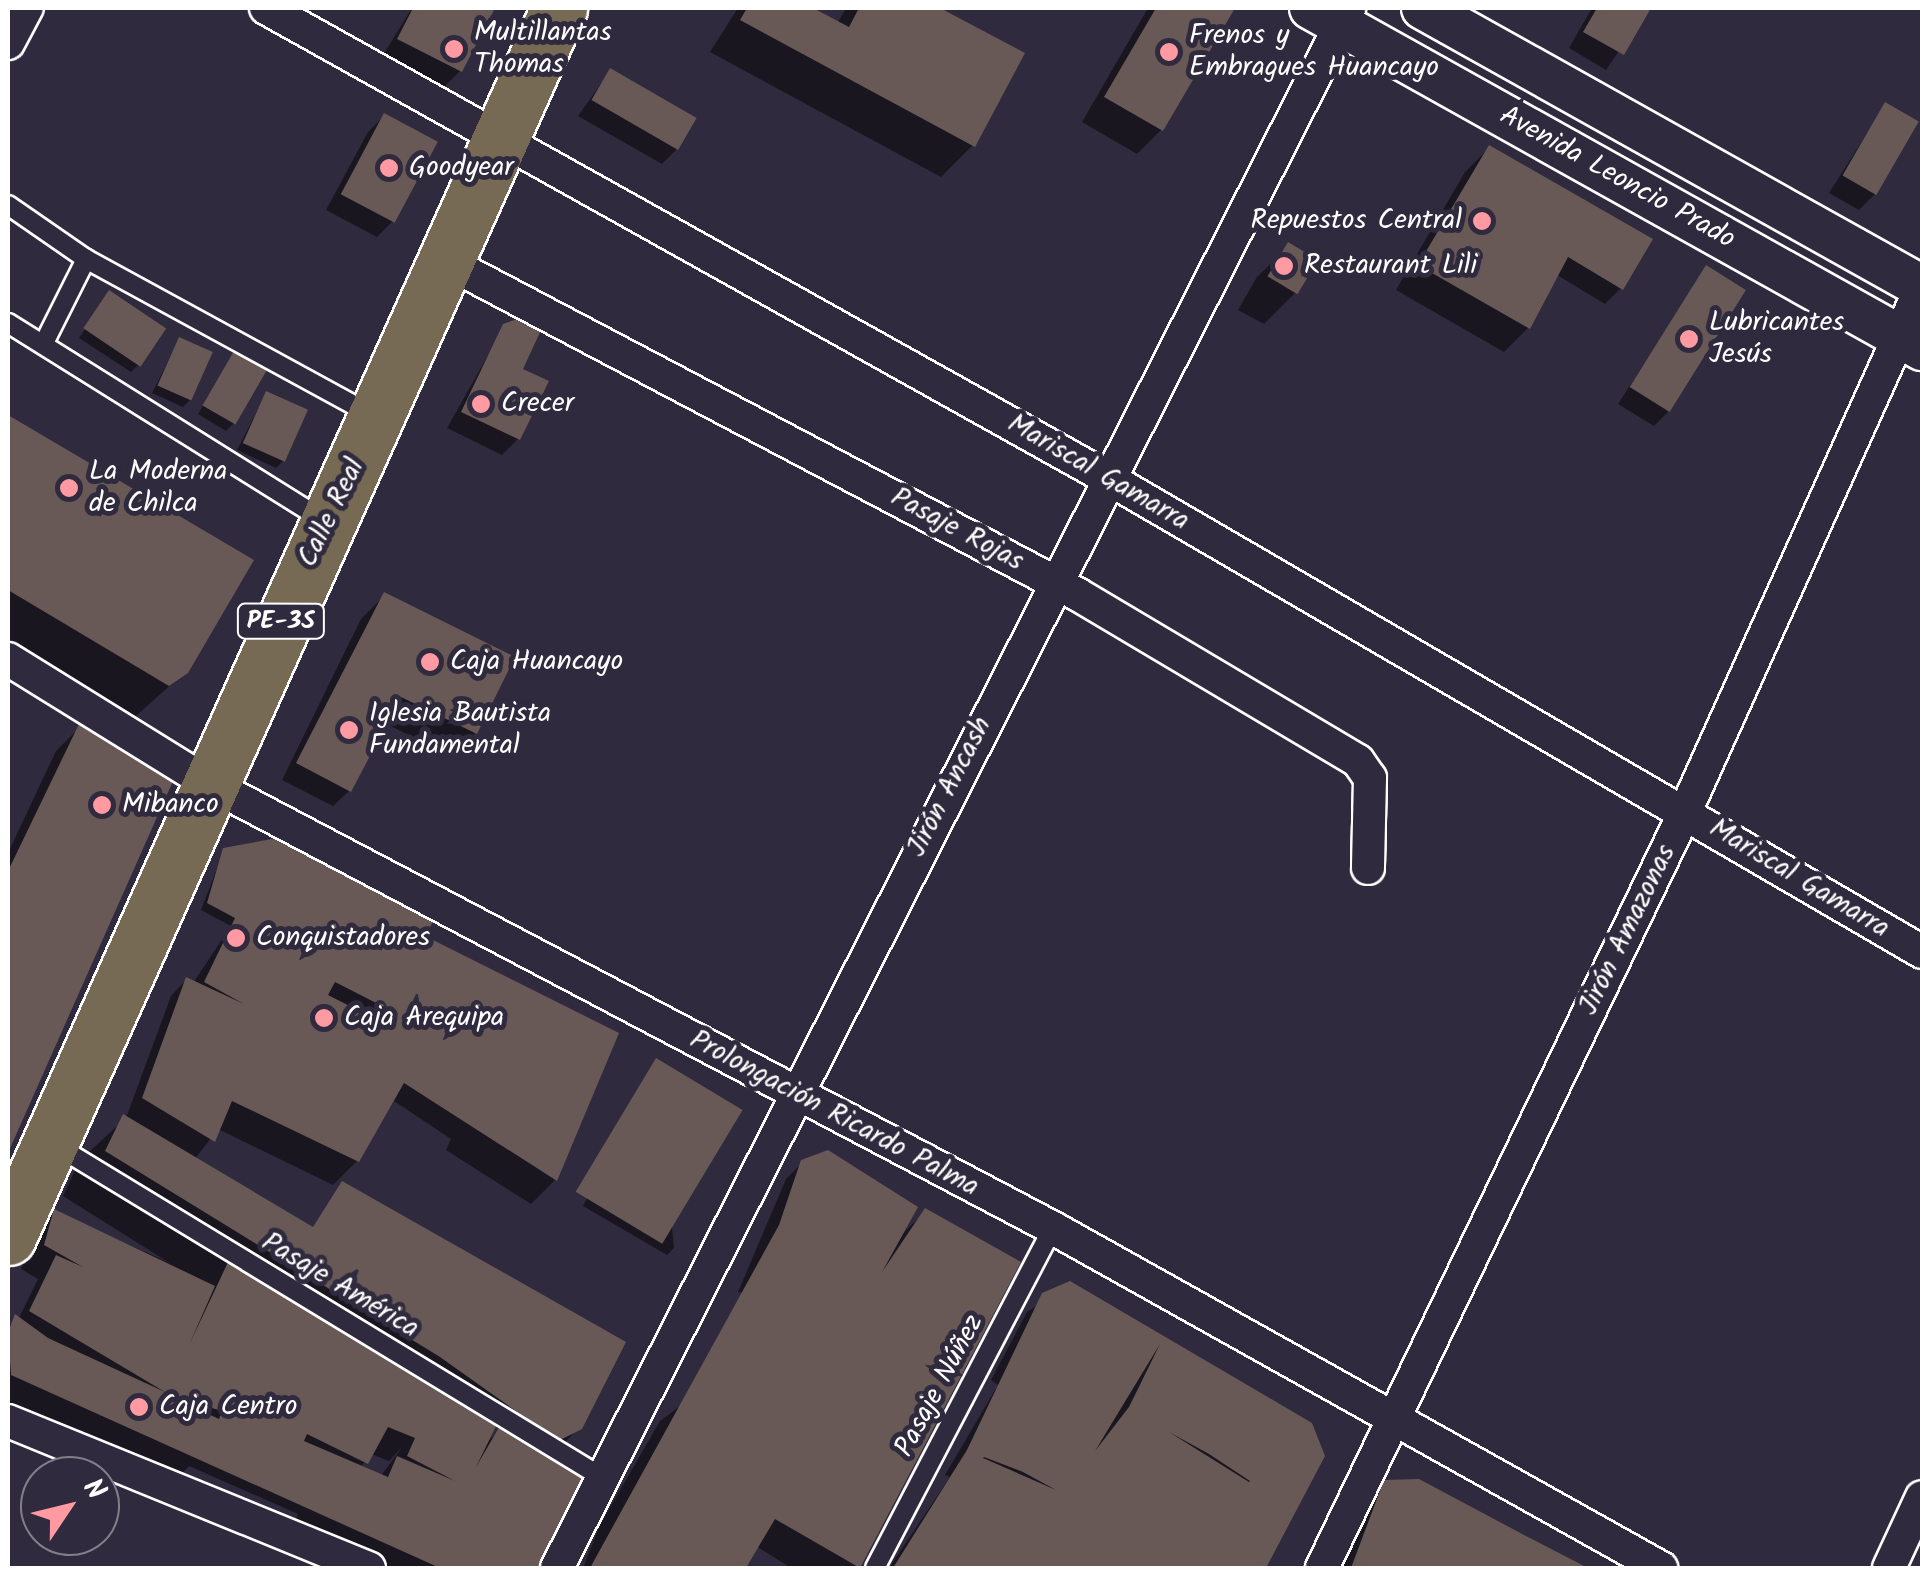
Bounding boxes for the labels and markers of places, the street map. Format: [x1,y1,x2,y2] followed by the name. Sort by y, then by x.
[474,16,612,82] place label: Multillantas Thomas
[1189,19,1439,85] place label: Frenos y Embragues Huancayo
[443,38,465,60] marker: Multillantas Thomas
[1158,41,1180,63] marker: Frenos y Embragues Huancayo
[409,151,514,185] place label: Goodyear
[378,157,400,179] marker: Goodyear
[1251,204,1462,238] place label: Repuestos Central
[1471,210,1493,232] marker: Repuestos Central
[1304,249,1477,283] place label: Restaurant Lili
[1273,255,1295,277] marker: Restaurant Lili
[1709,306,1844,372] place label: Lubricantes Jesús
[1678,328,1700,350] marker: Lubricantes Jesús
[501,387,574,421] place label: Crecer
[470,393,492,415] marker: Crecer
[89,455,227,521] place label: La Moderna de Chilca
[58,477,80,499] marker: La Moderna de Chilca
[450,645,623,679] place label: Caja Huancayo
[419,651,441,673] marker: Caja Huancayo
[369,697,551,763] place label: Iglesia Bautista Fundamental
[338,719,360,741] marker: Iglesia Bautista Fundamental
[122,788,219,822] place label: Mibanco
[91,794,113,816] marker: Mibanco
[256,921,430,955] place label: Conquistadores
[225,927,247,949] marker: Conquistadores
[344,1001,504,1035] place label: Caja Arequipa
[313,1007,335,1029] marker: Caja Arequipa
[159,1390,297,1424] place label: Caja Centro
[128,1396,150,1418] marker: Caja Centro

